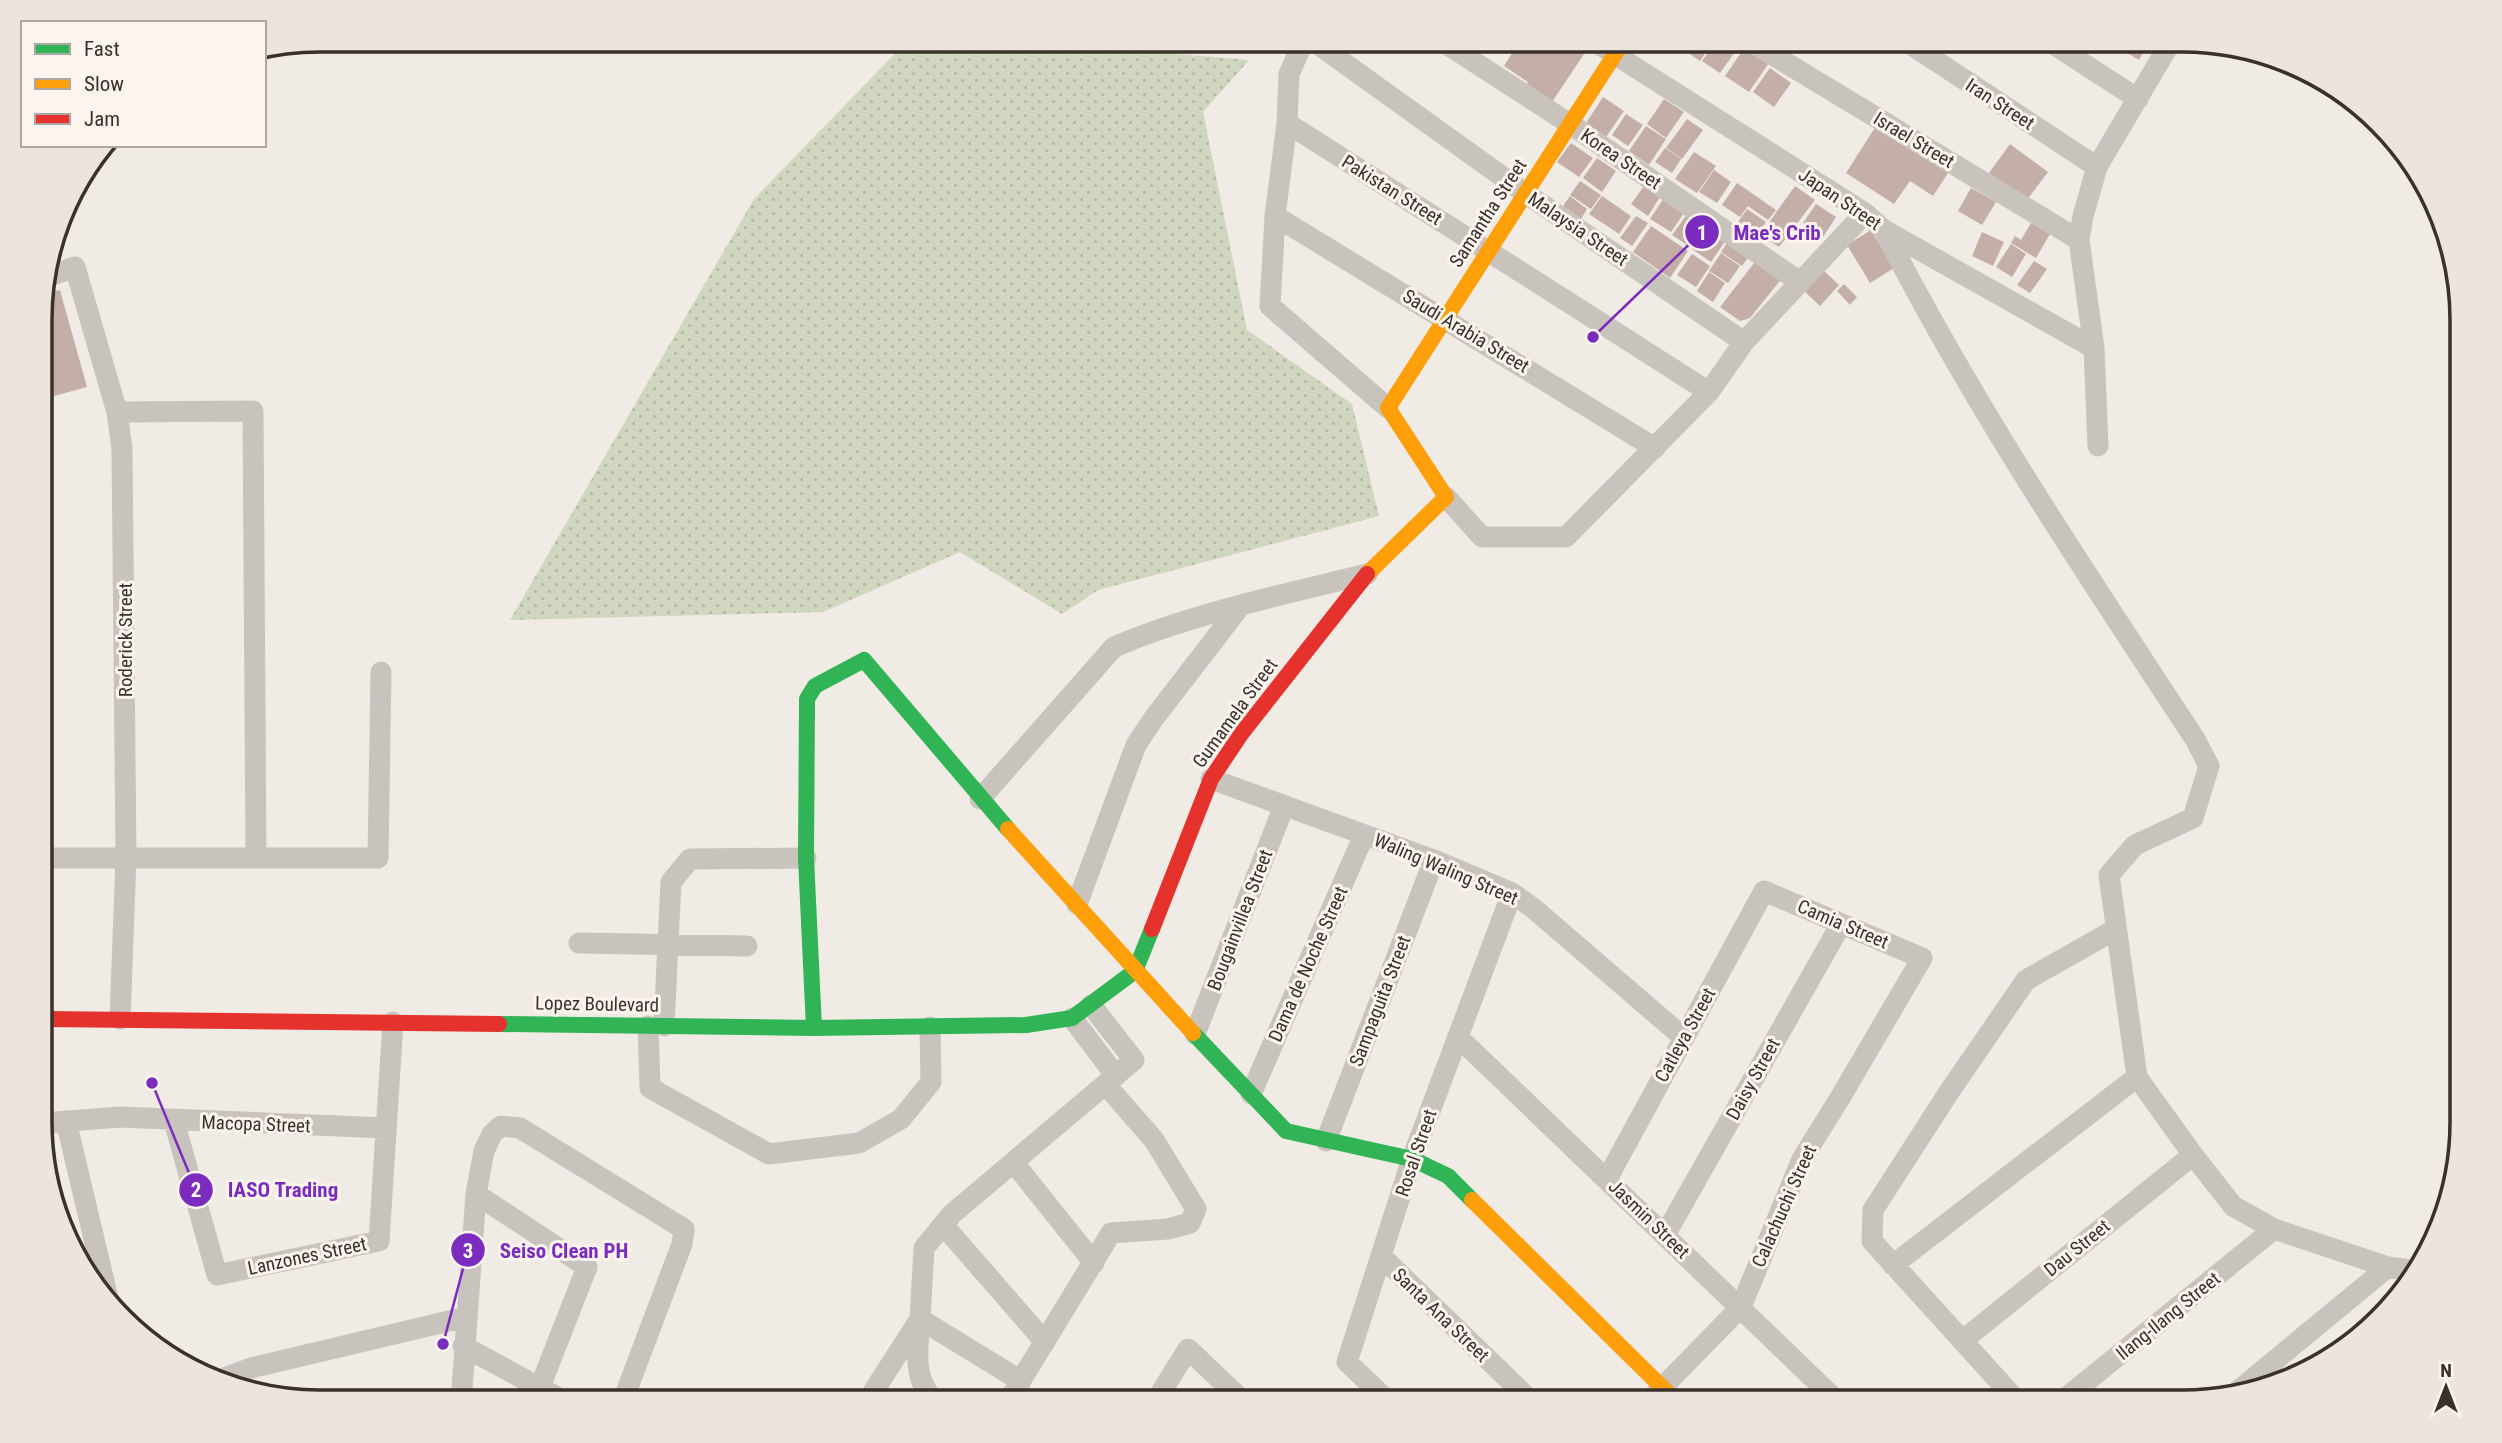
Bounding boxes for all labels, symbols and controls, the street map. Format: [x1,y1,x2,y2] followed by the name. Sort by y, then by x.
[21,21,266,147] legend
[84,37,120,61] text: Fast
[84,72,124,96] text: Slow
[1961,73,2039,135] street label: Iran Street
[84,107,120,131] text: Jam
[1869,107,1959,173] street label: Israel Street
[1576,124,1666,194] street label: Korea Street
[1338,150,1446,230] street label: Pakistan Street
[1444,155,1532,271] street label: Samantha Street
[1794,163,1886,235] street label: Japan Street
[1524,187,1632,271] street label: Malaysia Street
[1685,211,1835,253] callout: Mae's Crib
[1697,221,1707,245] text: 1
[1733,221,1821,245] text: Mae's Crib
[1399,284,1533,378] street label: Saudi Arabia Street
[114,583,137,697] street label: Roderick Street
[1188,654,1282,772] street label: Gumamela Street
[1370,828,1522,910] street label: Waling Waling Street
[1203,846,1277,994] street label: Bougainvillea Street
[1263,883,1353,1045] street label: Dama de Noche Street
[1794,895,1892,953] street label: Camia Street
[1344,932,1416,1070] street label: Sampaguita Street
[1650,984,1720,1086] street label: Catleya Street
[535,991,659,1017] street label: Lopez Boulevard
[1721,1034,1785,1124] street label: Daisy Street
[1390,1106,1442,1200] street label: Rosal Street
[201,1111,311,1137] street label: Macopa Street
[1747,1141,1821,1271] street label: Calachuchi Street
[179,1169,353,1211] callout: IASO Trading
[1604,1175,1694,1263] street label: Jasmin Street
[191,1178,201,1202] text: 2
[228,1178,338,1202] text: IASO Trading
[2039,1215,2115,1281] street label: Dau Street
[450,1229,642,1271] callout: Seiso Clean PH
[246,1232,368,1280] street label: Lanzones Street
[463,1239,473,1263] text: 3
[500,1239,628,1263] text: Seiso Clean PH
[1388,1263,1494,1367] street label: Santa Ana Street
[2111,1267,2225,1365] street label: Ilang-Ilang Street
[2411,1352,2481,1422] north arrow
[2440,1359,2452,1382] text: N

